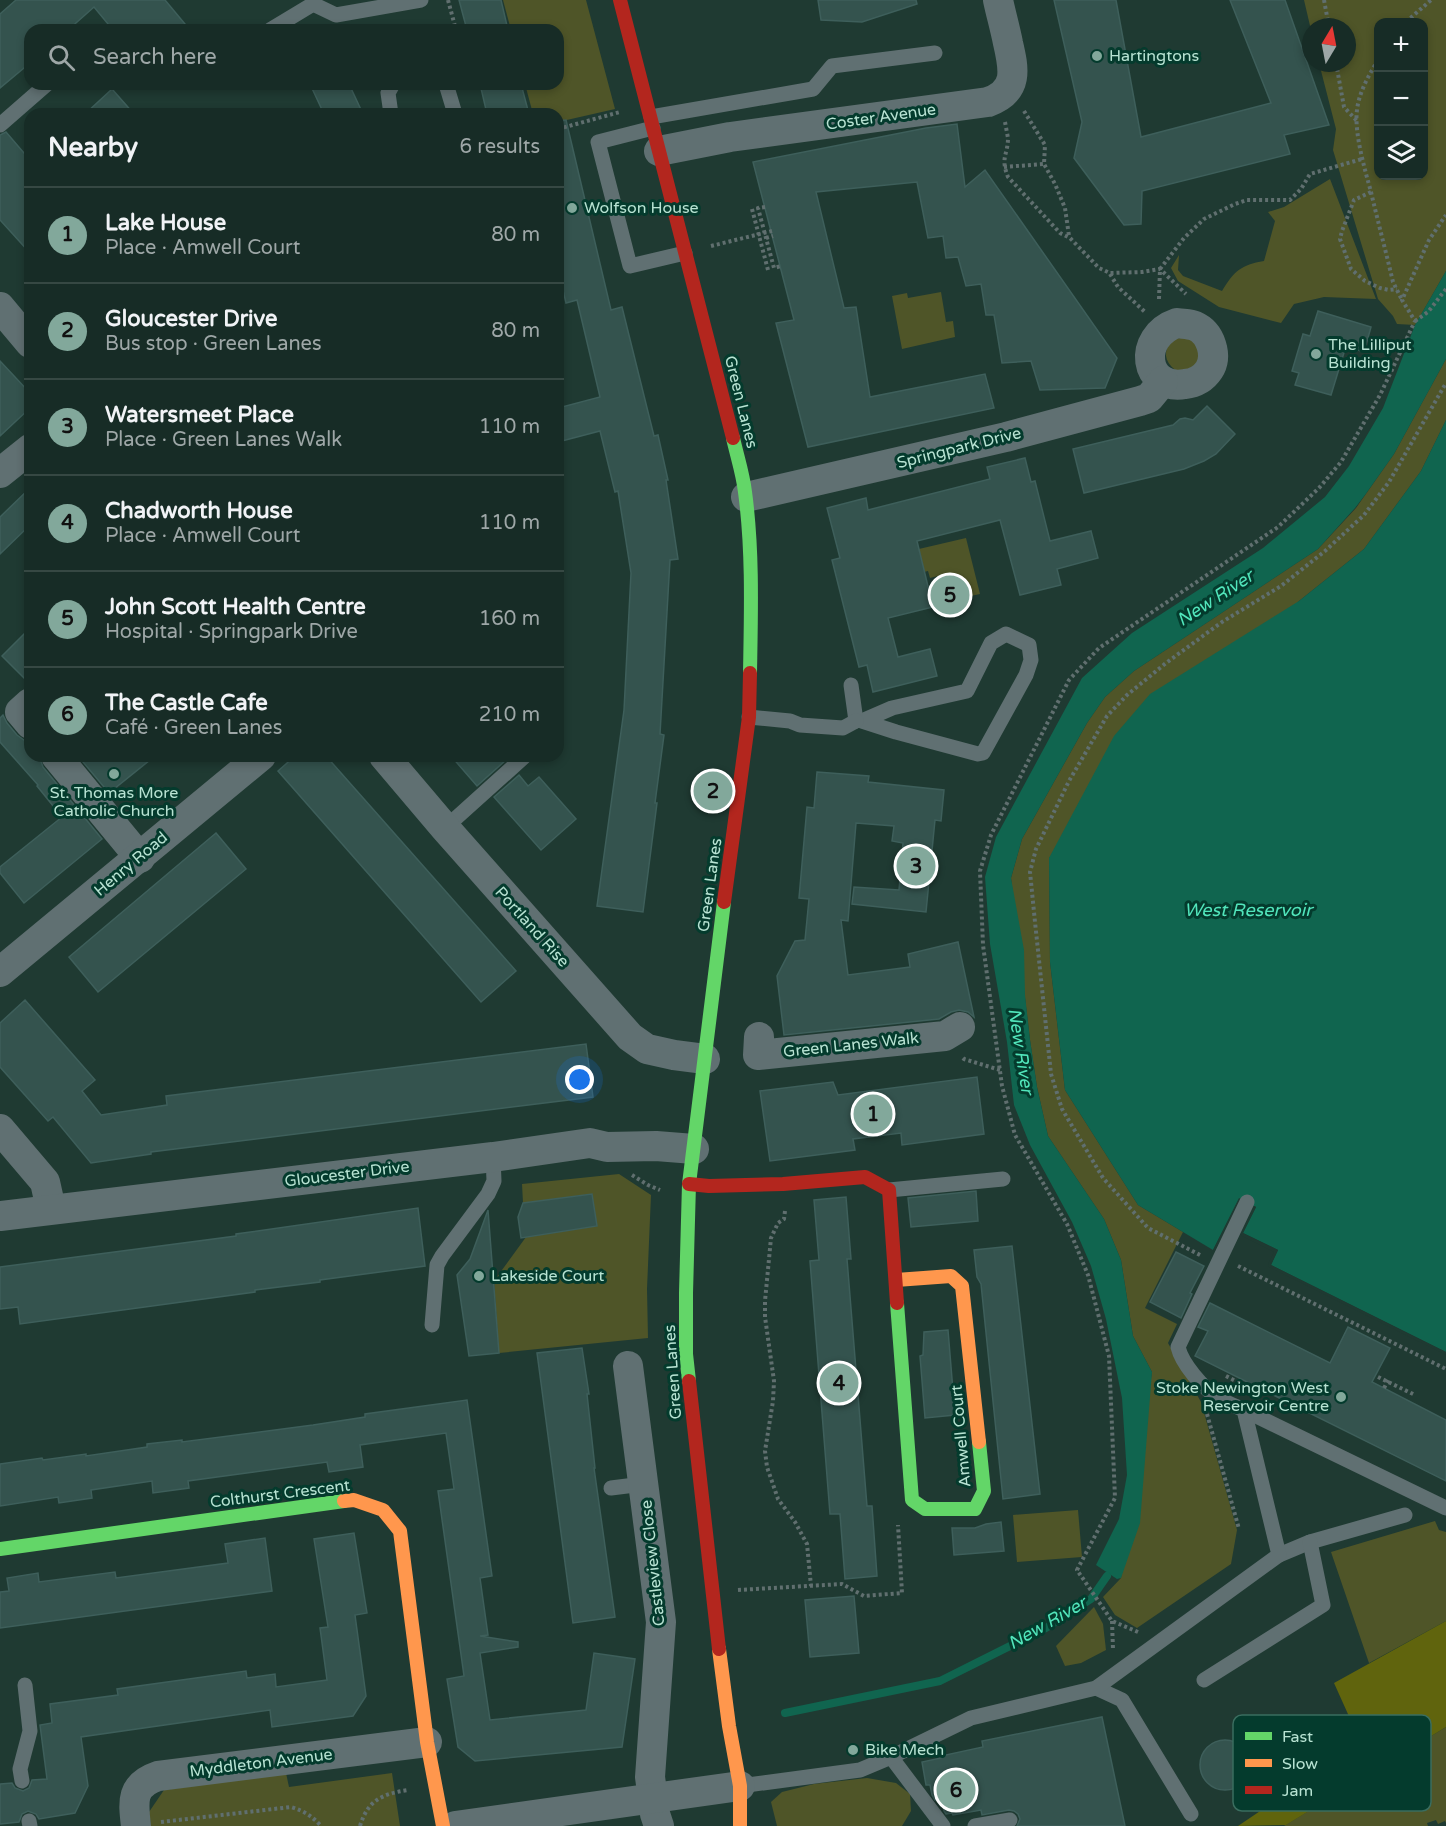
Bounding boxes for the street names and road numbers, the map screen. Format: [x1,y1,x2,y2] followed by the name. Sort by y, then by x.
[825,99,937,135] street label: Coster Avenue
[720,354,762,450] street label: Green Lanes
[895,423,1023,473] street label: Springpark Drive
[90,827,172,901] street label: Henry Road
[694,837,726,933] street label: Green Lanes
[491,883,573,971] street label: Portland Rise
[782,1028,920,1062] street label: Green Lanes Walk
[284,1156,410,1192] street label: Gloucester Drive
[660,1324,686,1420] street label: Green Lanes
[947,1384,975,1488] street label: Amwell Court
[209,1475,351,1513] street label: Colthurst Crescent
[636,1499,670,1627] street label: Castleview Close
[188,1744,334,1782] street label: Myddleton Avenue

